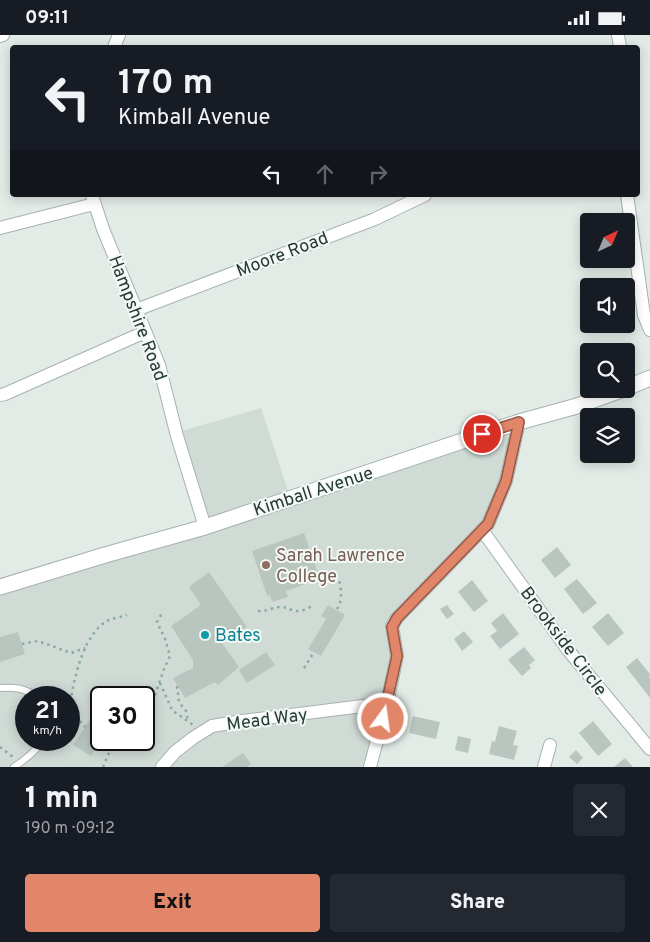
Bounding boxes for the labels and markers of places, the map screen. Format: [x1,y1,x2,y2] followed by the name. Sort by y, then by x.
[461,413,503,455] pin
[276,545,405,589] place label: Sarah Lawrence College
[260,559,272,571] marker: Sarah Lawrence College
[215,625,261,648] place label: Bates
[199,629,211,641] marker: Bates

